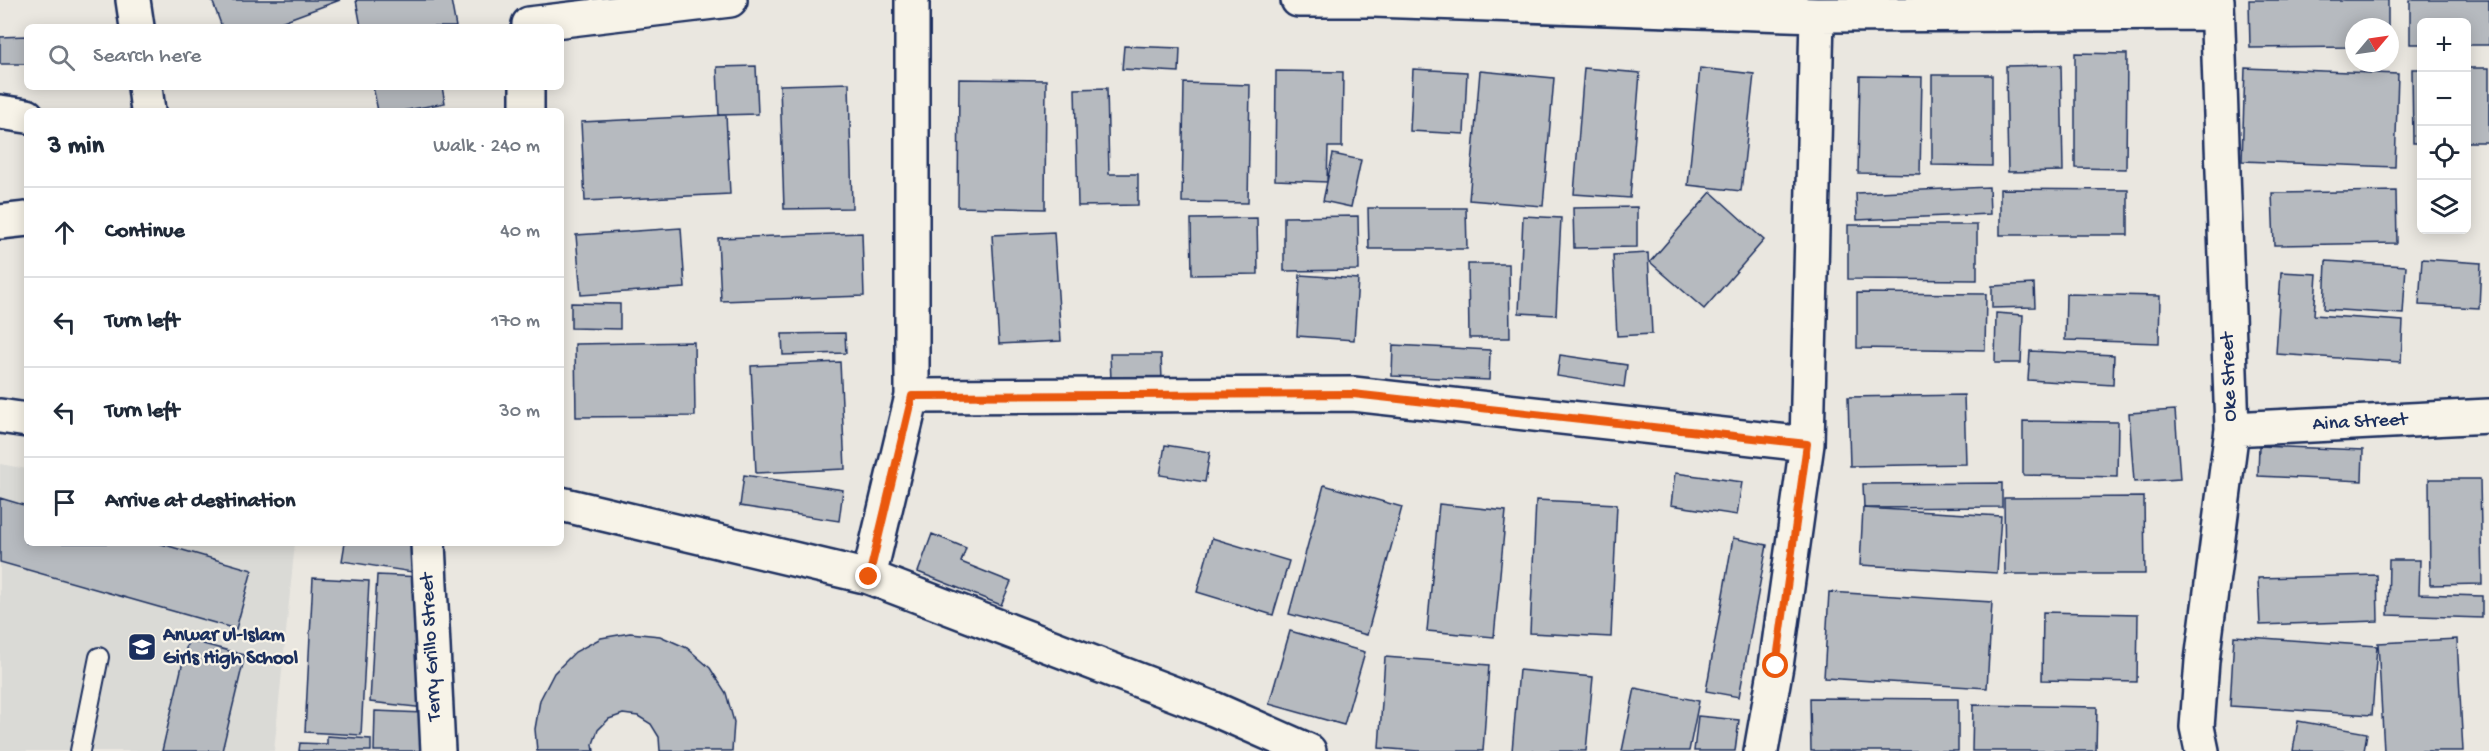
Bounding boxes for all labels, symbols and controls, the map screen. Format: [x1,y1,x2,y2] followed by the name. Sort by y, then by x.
[2345,18,2399,72] north arrow
[2417,18,2471,234] map controls
[2417,18,2471,72] button: +
[24,24,564,90] search box
[45,41,78,74] icon: search
[93,44,201,70] text: Search here
[2417,72,2471,126] button: −
[2417,126,2471,180] button: locate
[48,132,104,163] text: 3 min
[433,136,540,159] text: Walk · 240 m
[2417,180,2471,234] button: layers
[48,216,81,249] icon: ahead
[105,219,185,245] text: Continue
[500,221,540,244] text: 40 m
[48,306,81,339] icon: left
[105,309,179,335] text: Turn left
[491,311,540,334] text: 170 m
[2217,330,2243,422] street label: Oke Street
[48,396,81,429] icon: left
[105,399,179,425] text: Turn left
[499,401,540,424] text: 30 m
[2312,409,2410,437] street label: Aina Street
[48,486,81,519] icon: arrive
[105,489,295,515] text: Arrive at destination
[855,563,881,589] route end
[417,571,447,723] street label: Terry Grillo Street
[162,625,299,671] place label: Anwar ul-Islam Girls High School
[126,631,158,663] school or university icon: Anwar ul-Islam Girls High School
[1762,652,1788,678] route start

